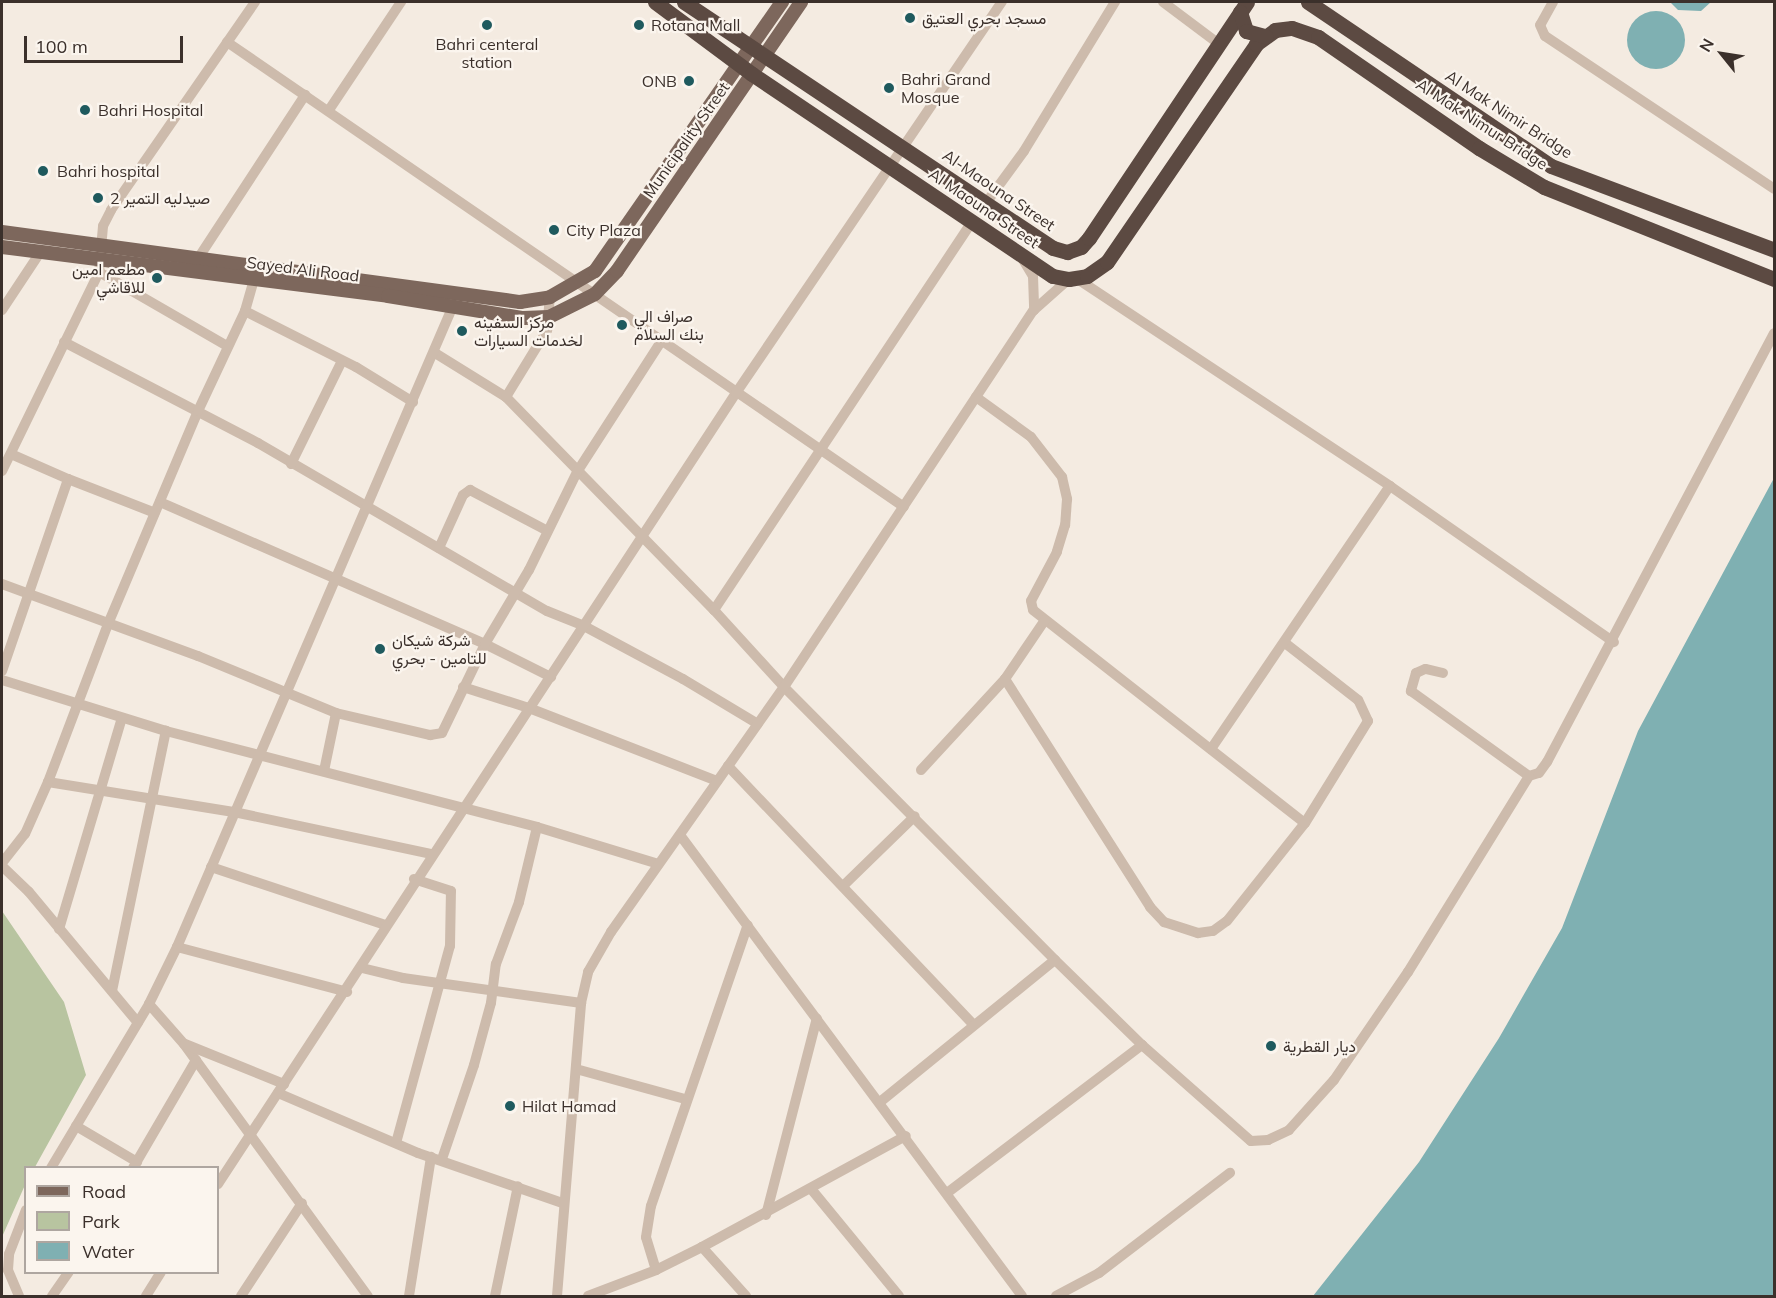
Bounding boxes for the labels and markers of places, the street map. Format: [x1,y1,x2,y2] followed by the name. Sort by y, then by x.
[922,8,1046,28] place label: مسجد بحري العتيق
[903,11,917,25] marker: مسجد بحري العتيق
[651,15,740,35] place label: Rotana Mall
[480,18,494,32] marker: Bahri centeral station
[632,18,646,32] marker: Rotana Mall
[436,34,538,72] place label: Bahri centeral station
[901,69,991,107] place label: Bahri Grand Mosque
[642,71,677,91] place label: ONB
[682,74,696,88] marker: ONB
[882,81,896,95] marker: Bahri Grand Mosque
[98,100,203,120] place label: Bahri Hospital
[76,101,94,119] marker: Bahri Hospital
[57,161,160,181] place label: Bahri hospital
[34,162,52,180] marker: Bahri hospital
[110,188,210,208] place label: صيدليه التمير 2
[91,191,105,205] marker: صيدليه التمير 2
[566,220,641,240] place label: City Plaza
[547,223,561,237] marker: City Plaza
[72,259,145,297] place label: مطعم امين للاقاشي
[150,271,164,285] marker: مطعم امين للاقاشي
[634,306,704,344] place label: صراف الي بنك السلام
[474,312,583,350] place label: مركز السفينه لخدمات السيارات
[615,318,629,332] marker: صراف الي بنك السلام
[455,324,469,338] marker: مركز السفينه لخدمات السيارات
[392,630,487,668] place label: شركة شيكان للتامين - بحري
[373,642,387,656] marker: شركة شيكان للتامين - بحري
[1283,1036,1356,1056] place label: ديار القطرية
[1264,1039,1278,1053] marker: ديار القطرية
[522,1096,616,1116] place label: Hilat Hamad
[503,1099,517,1113] marker: Hilat Hamad

